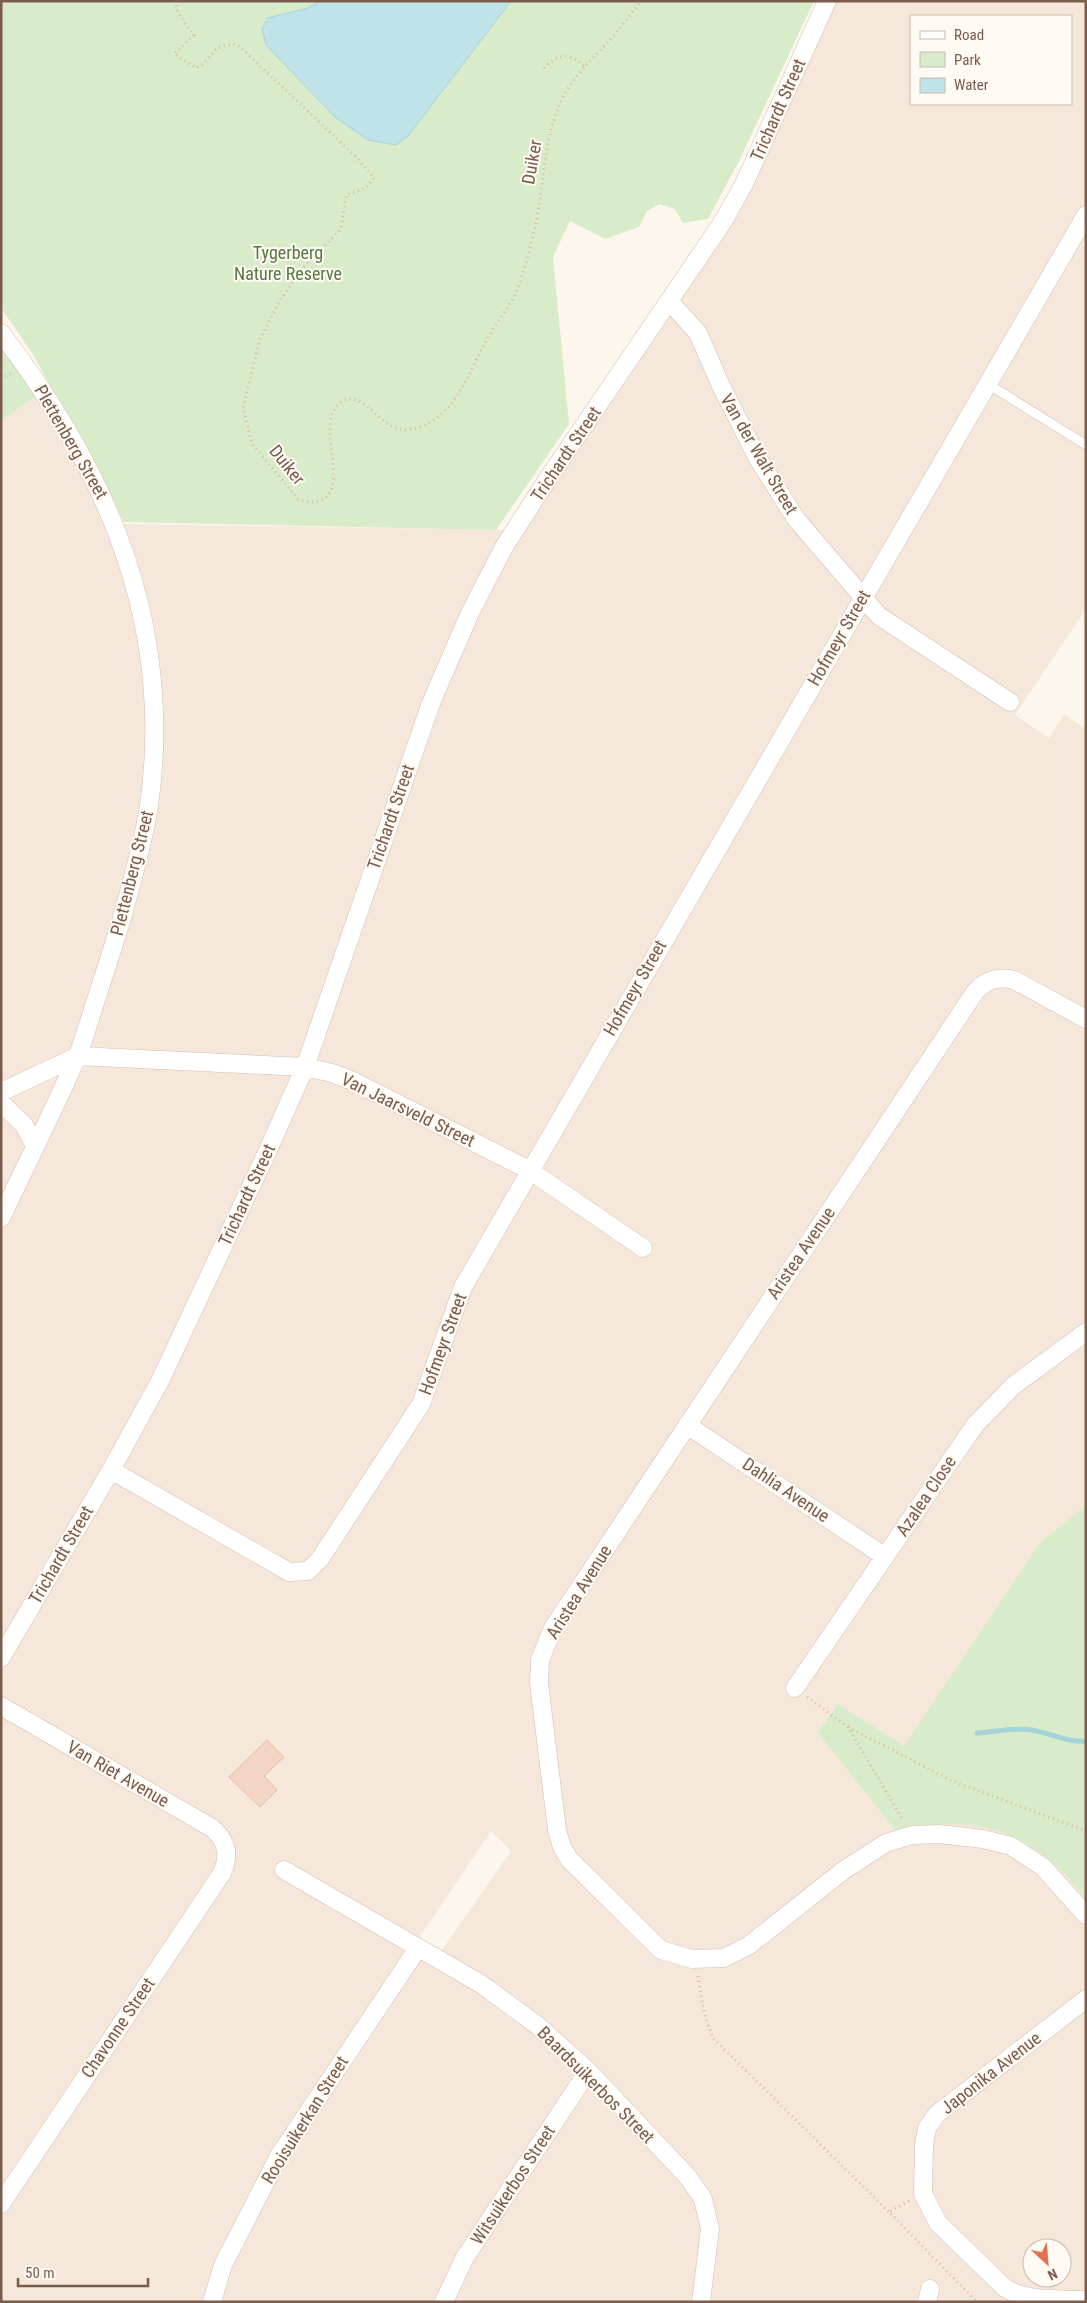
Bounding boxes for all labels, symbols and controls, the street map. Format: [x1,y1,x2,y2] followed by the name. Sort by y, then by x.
[910,15,1072,105] legend
[954,26,984,44] text: Road
[954,51,981,69] text: Park
[746,55,809,164] street label: Trichardt Street
[954,76,989,94] text: Water
[517,137,546,186] street label: Duiker
[234,242,342,284] park label: Tygerberg Nature Reserve
[30,381,113,503] street label: Plettenberg Street
[716,390,803,518] street label: Van der Walt Street
[526,402,605,505] street label: Trichardt Street
[265,441,310,489] street label: Duiker
[803,586,874,689] street label: Hofmeyr Street
[363,761,418,872] street label: Trichardt Street
[106,808,157,938] street label: Plettenberg Street
[599,936,670,1039] street label: Hofmeyr Street
[338,1068,479,1151] street label: Van Jaarsveld Street
[214,1141,279,1249] street label: Trichardt Street
[762,1203,839,1303] street label: Aristea Avenue
[414,1290,471,1398] street label: Hofmeyr Street
[891,1452,960,1540] street label: Azalea Close
[739,1453,834,1526] street label: Dahlia Avenue
[24,1502,97,1608] street label: Trichardt Street
[541,1541,616,1642] street label: Aristea Avenue
[63,1736,173,1811] street label: Van Riet Avenue
[76,1974,159,2082] street label: Chavonne Street
[534,2022,659,2147] street label: Baardsuikerbos Street
[937,2027,1045,2118] street label: Japonika Avenue
[257,2052,352,2187] street label: Rooisuikerkan Street
[466,2121,559,2249] street label: Witsuikerbos Street
[1022,2238,1072,2288] north arrow
[18,2256,148,2288] scale bar
[25,2264,55,2282] text: 50 m
[1045,2266,1060,2284] text: N

